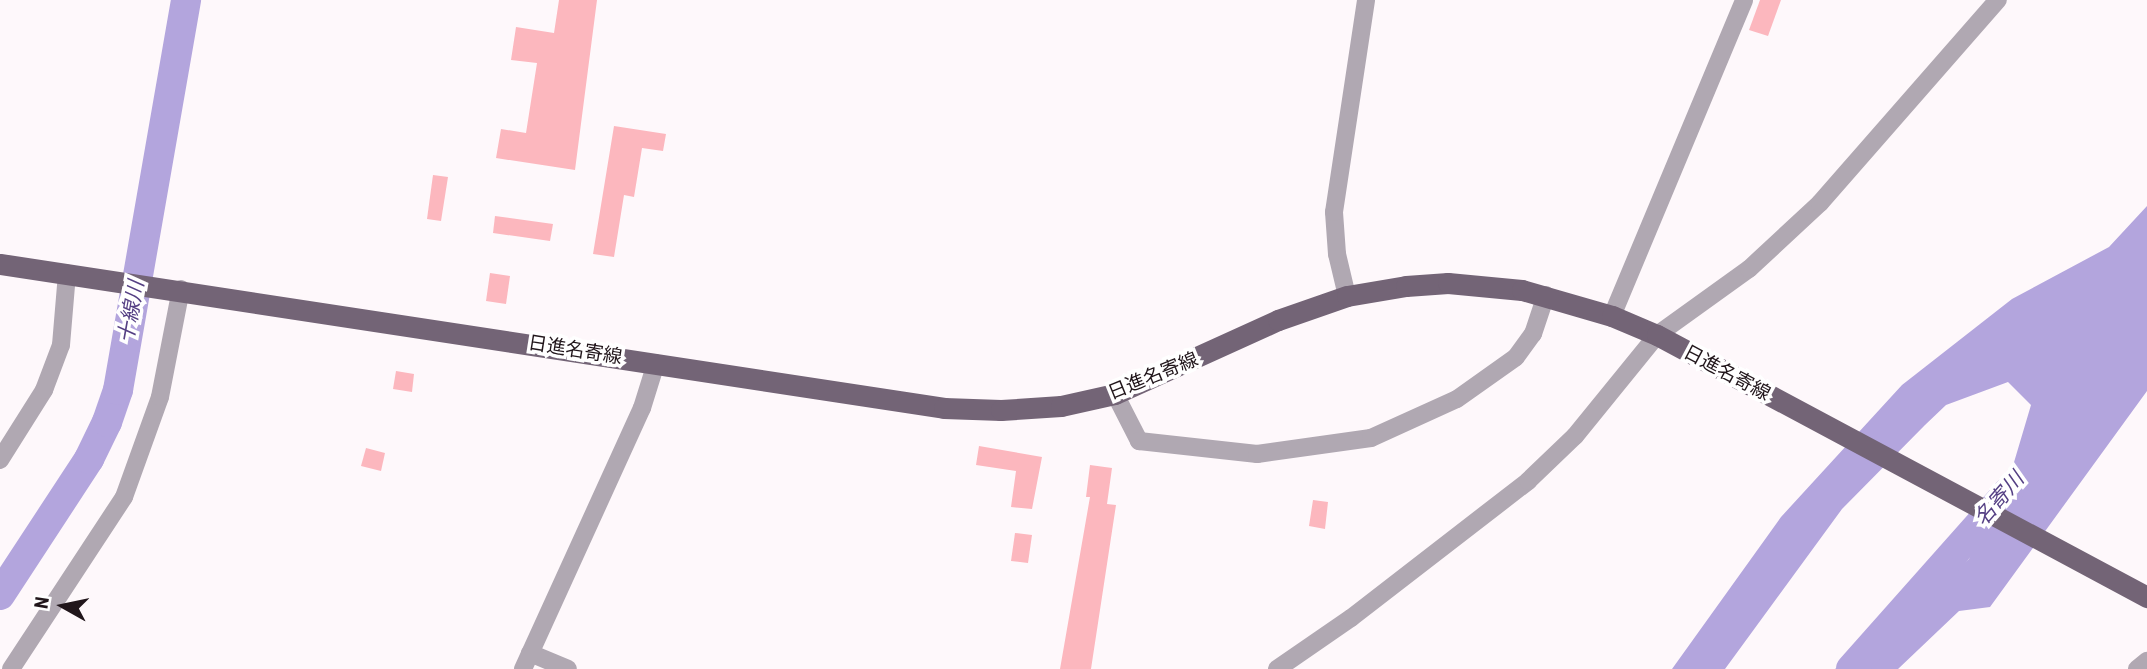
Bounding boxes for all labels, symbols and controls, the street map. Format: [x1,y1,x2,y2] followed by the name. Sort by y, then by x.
[113,279,149,345] water label: 十線川
[526,331,624,369] street label: 日進名寄線
[1680,341,1774,405] street label: 日進名寄線
[1105,348,1201,404] street label: 日進名寄線
[1969,467,2029,531] water label: 名寄川
[28,571,98,641] north arrow
[29,595,54,610] text: N

